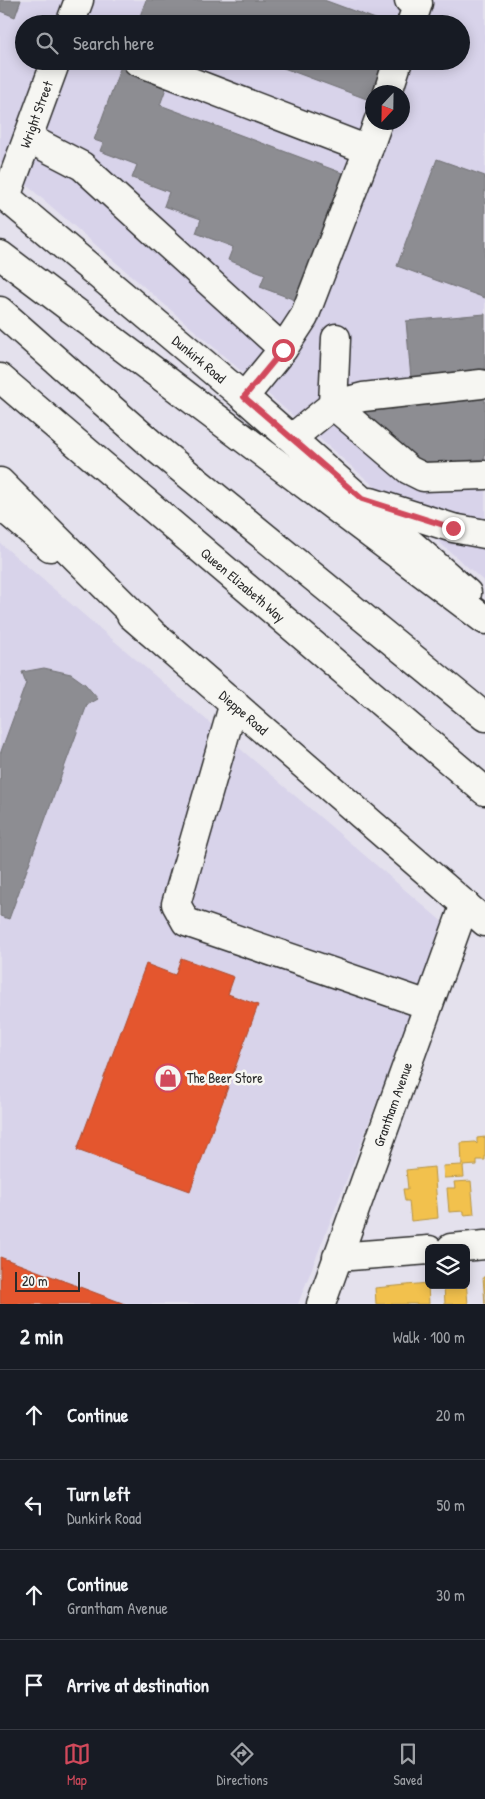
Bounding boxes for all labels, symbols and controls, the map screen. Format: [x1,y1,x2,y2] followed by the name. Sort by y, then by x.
[15,15,470,70] search box
[33,29,61,57] icon: search
[73,30,154,56] text: Search here
[15,78,57,150] street label: Wright Street
[365,85,410,130] north arrow
[168,331,231,387] street label: Dunkirk Road
[272,339,295,362] route start
[442,517,465,540] route end
[197,543,290,627] street label: Queen Elizabeth Way
[215,686,273,739] street label: Dieppe Road
[368,1059,416,1149] street label: Grantham Avenue
[153,1063,183,1093] shop icon: The Beer Store
[187,1068,263,1087] place label: The Beer Store
[425,1244,470,1289] map controls
[425,1244,470,1289] button: layers
[15,1269,80,1292] scale bar
[22,1271,48,1290] text: 20 m
[20,1322,63,1351] text: 2 min
[393,1326,465,1348] text: Walk · 100 m
[20,1401,48,1429] icon: ahead
[67,1402,128,1428] text: Continue
[436,1404,465,1426] text: 20 m
[67,1481,130,1507] text: Turn left
[20,1491,48,1519] icon: left
[437,1494,465,1516] text: 50 m
[67,1507,141,1529] text: Dunkirk Road
[67,1571,128,1597] text: Continue
[20,1581,48,1609] icon: ahead
[436,1584,465,1606] text: 30 m
[67,1597,168,1619] text: Grantham Avenue
[20,1671,48,1699] icon: arrive
[67,1672,209,1698] text: Arrive at destination
[63,1740,91,1789] tab: Map
[216,1740,268,1789] tab: Directions
[394,1740,422,1789] tab: Saved

